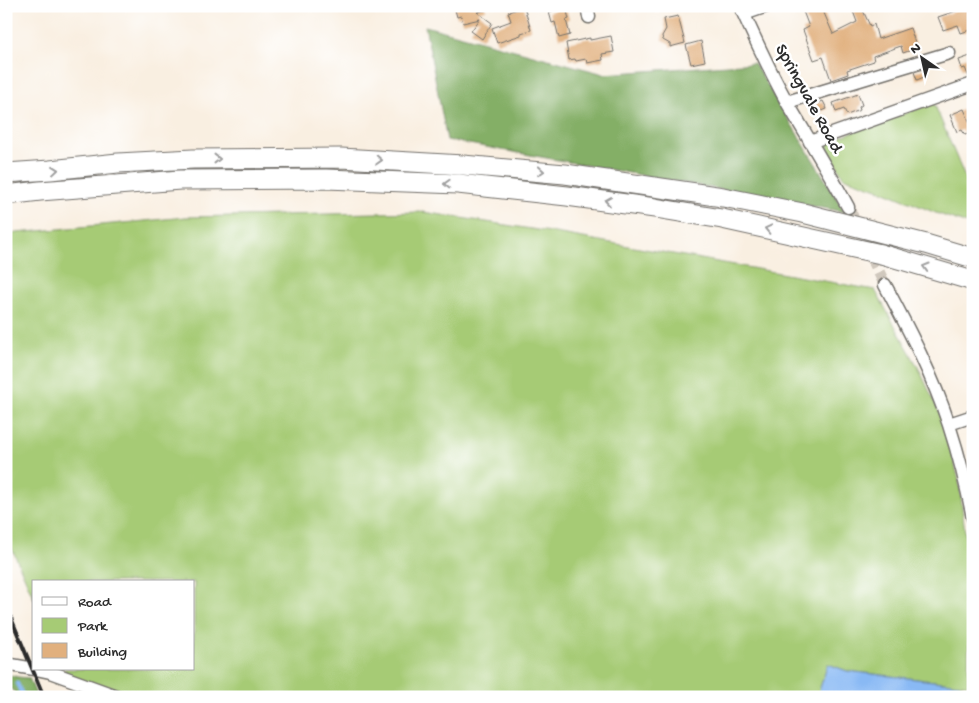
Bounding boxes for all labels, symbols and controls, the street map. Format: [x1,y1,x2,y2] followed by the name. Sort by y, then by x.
[896,32,946,82] north arrow
[908,40,925,59] text: N
[769,41,847,158] street label: Springvale Road
[214,154,221,164] one-way arrow
[376,154,384,165] one-way arrow
[51,165,59,176] one-way arrow
[538,166,546,177] one-way arrow
[442,178,450,189] one-way arrow
[604,197,612,207] one-way arrow
[764,225,772,235] one-way arrow
[922,263,931,273] one-way arrow
[32,580,195,670] legend
[78,594,112,612] text: Road
[77,618,108,636] text: Park
[77,644,127,662] text: Building

